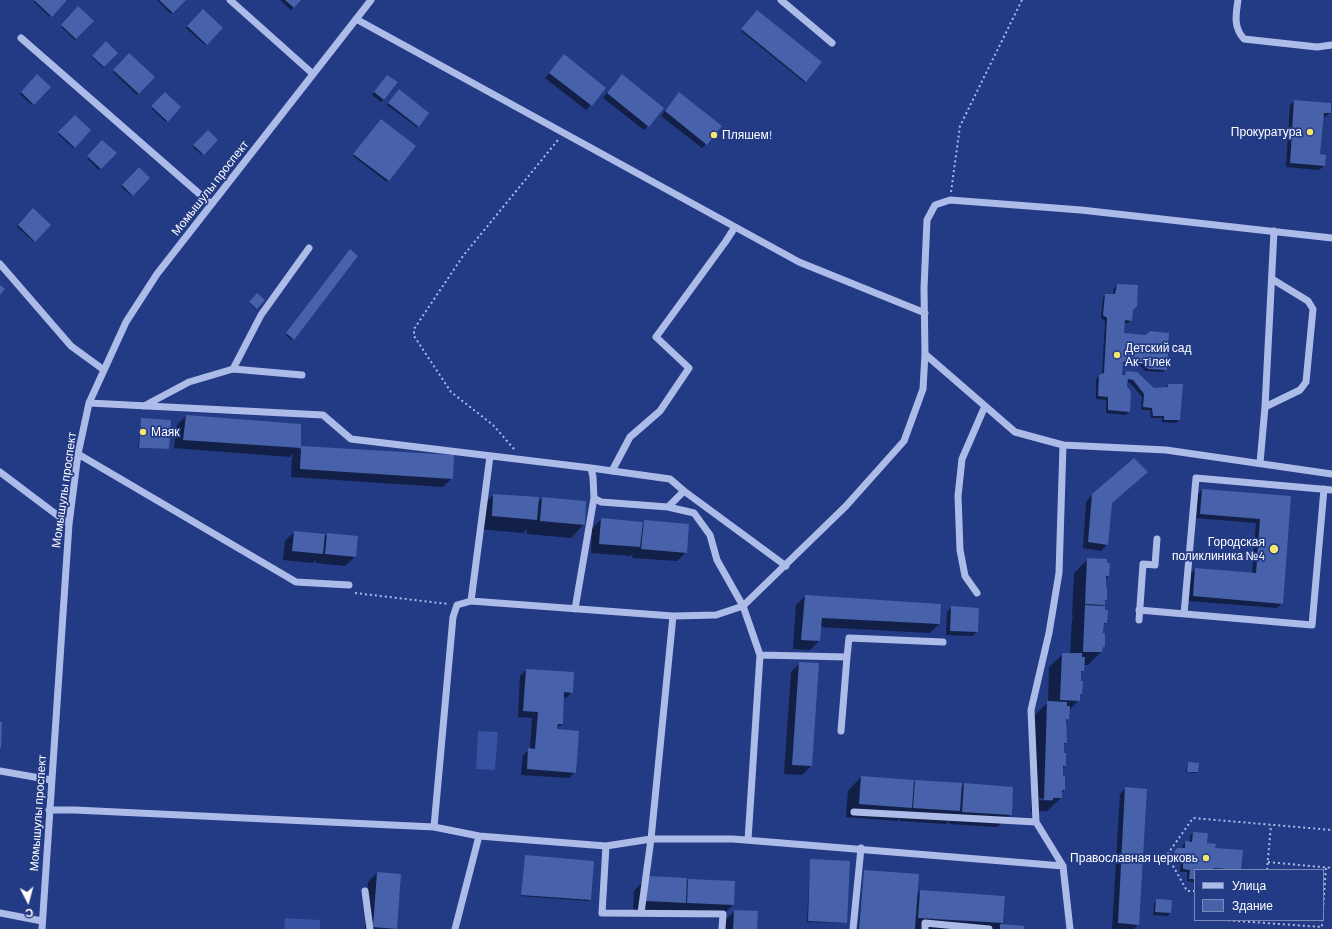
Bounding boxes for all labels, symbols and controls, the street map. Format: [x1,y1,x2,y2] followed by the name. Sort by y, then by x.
[1231,125,1302,139] place label: Прокуратура
[1305,127,1315,137] marker: Прокуратура
[722,128,773,142] place label: Пляшем!
[709,130,719,140] marker: Пляшем!
[168,137,252,239] street label: Момышулы проспект
[1125,341,1191,369] place label: Детский сад Ак-тiлек
[1112,350,1122,360] marker: Детский сад Ак-тiлек
[151,425,180,439] place label: Маяк
[138,427,148,437] marker: Маяк
[49,431,79,549] street label: Момышулы проспект
[1172,535,1265,563] place label: Городская поликлиника №4
[1268,543,1280,555] marker: Городская поликлиника №4
[27,754,49,872] street label: Момышулы проспект
[1070,851,1198,865] place label: Православная церковь
[1201,853,1211,863] marker: Православная церковь
[1194,869,1324,921] legend
[1232,878,1266,892] text: Улица
[8,881,48,921] north arrow
[1232,898,1273,912] text: Здание
[25,907,34,920] text: С

